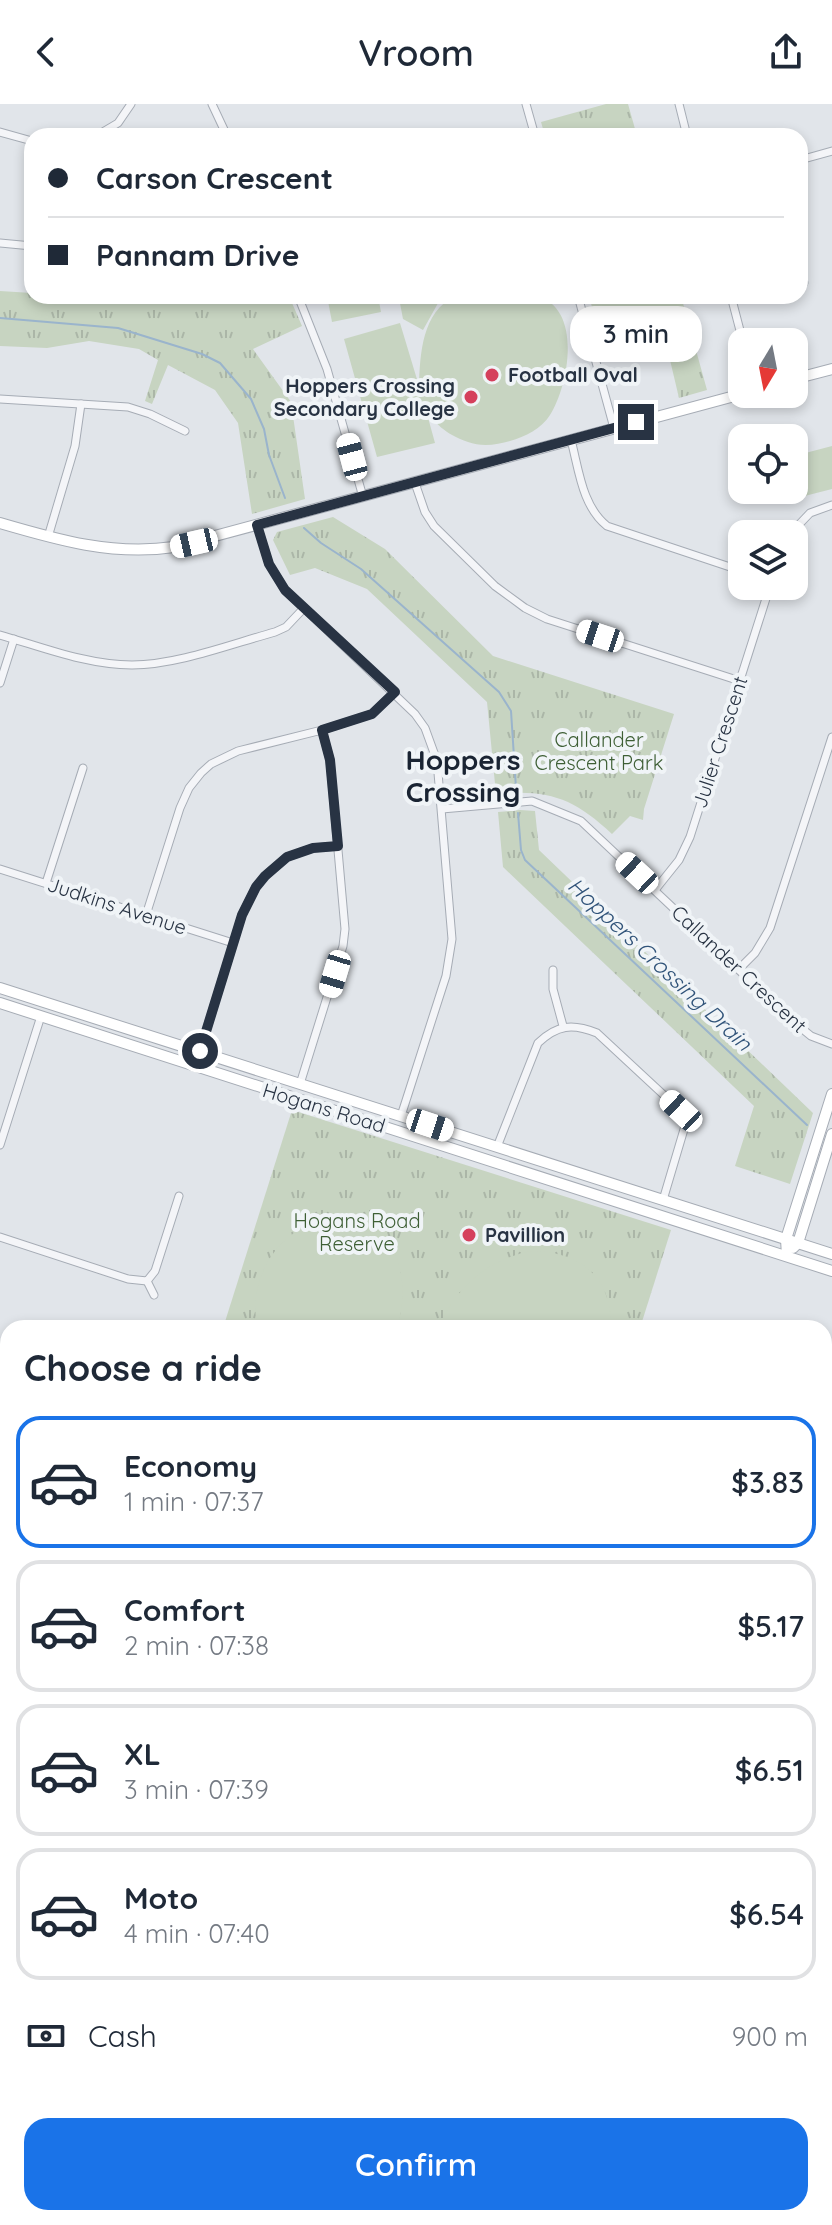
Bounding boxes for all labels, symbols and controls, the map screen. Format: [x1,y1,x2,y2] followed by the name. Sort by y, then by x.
[24,30,68,74] icon: back
[358,30,474,75] text: Vroom
[764,30,808,74] icon: share
[96,159,333,197] text: Carson Crescent
[96,236,299,274] text: Pannam Drive
[570,306,702,362] callout: 3 min
[603,317,669,350] text: 3 min
[728,328,808,408] north arrow
[728,328,808,600] map controls
[508,362,638,387] place label: Football Oval
[483,366,501,384] marker: Football Oval
[274,373,455,421] place label: Hoppers Crossing Secondary College
[462,388,480,406] marker: Hoppers Crossing Secondary College
[618,404,654,440] route end
[728,424,808,504] button: locate
[334,431,370,483] car
[728,520,808,600] button: layers
[168,526,220,560] car
[573,617,627,655] car
[686,673,753,811] street label: Julier Crescent
[535,727,663,775] park label: Callander Crescent Park
[406,742,520,809] district label: Hoppers Crossing
[611,848,663,898] car
[44,871,190,940] street label: Judkins Avenue
[562,872,759,1057] water label: Hoppers Crossing Drain
[667,900,812,1038] street label: Callander Crescent
[317,948,353,1000] car
[182,1033,218,1069] route start
[260,1077,389,1138] street label: Hogans Road
[655,1086,707,1136] car
[403,1106,457,1144] car
[294,1208,421,1256] park label: Hogans Road Reserve
[485,1222,565,1247] place label: Pavillion
[460,1226,478,1244] marker: Pavillion
[24,1345,262,1390] text: Choose a ride
[28,1446,100,1518] icon: car
[124,1447,257,1485] text: Economy
[731,1463,804,1501] text: $3.83
[124,1485,264,1518] text: 1 min · 07:37
[28,1590,100,1662] icon: car
[124,1591,245,1629] text: Comfort
[738,1607,804,1645] text: $5.17
[124,1629,269,1662] text: 2 min · 07:38
[28,1734,100,1806] icon: car
[124,1735,161,1773] text: XL
[735,1751,804,1789] text: $6.51
[124,1773,269,1806] text: 3 min · 07:39
[28,1878,100,1950] icon: car
[124,1879,198,1917] text: Moto
[729,1895,804,1933] text: $6.54
[124,1917,270,1950] text: 4 min · 07:40
[24,2014,68,2058] icon: cash
[88,2017,157,2055] text: Cash
[732,2020,808,2053] text: 900 m
[24,2118,808,2210] button: Confirm

